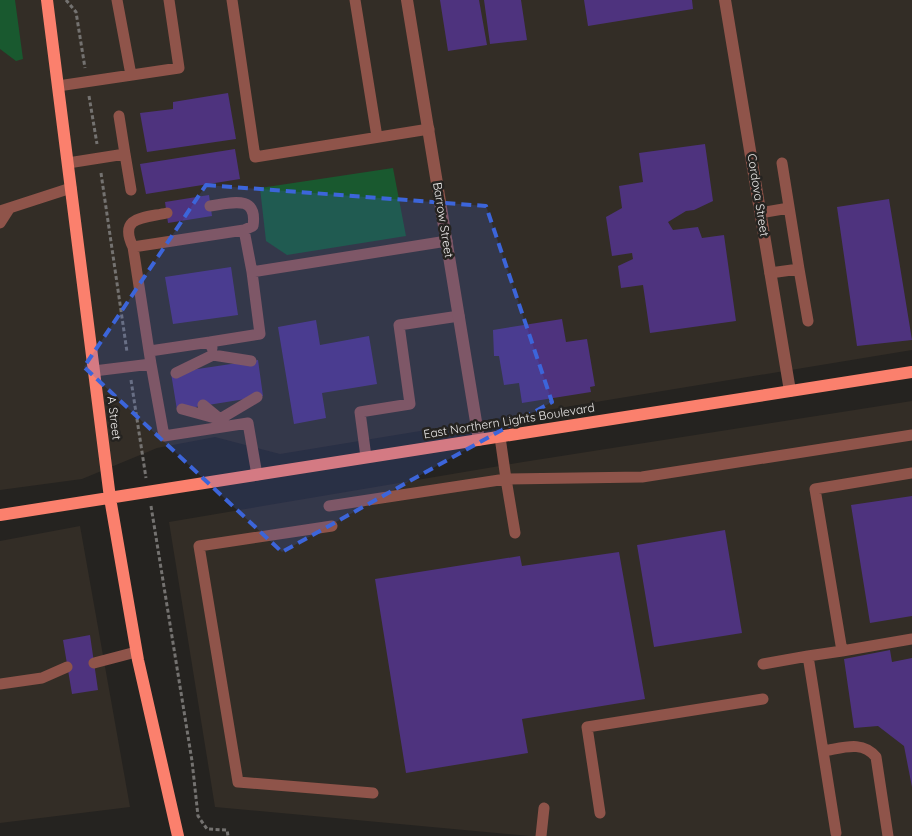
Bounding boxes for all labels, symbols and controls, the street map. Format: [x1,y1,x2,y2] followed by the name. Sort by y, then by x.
[745,152,772,237] street label: Cordova Street
[430,181,457,259] street label: Barrow Street
[104,395,125,441] street label: A Street
[422,400,596,441] street label: East Northern Lights Boulevard

